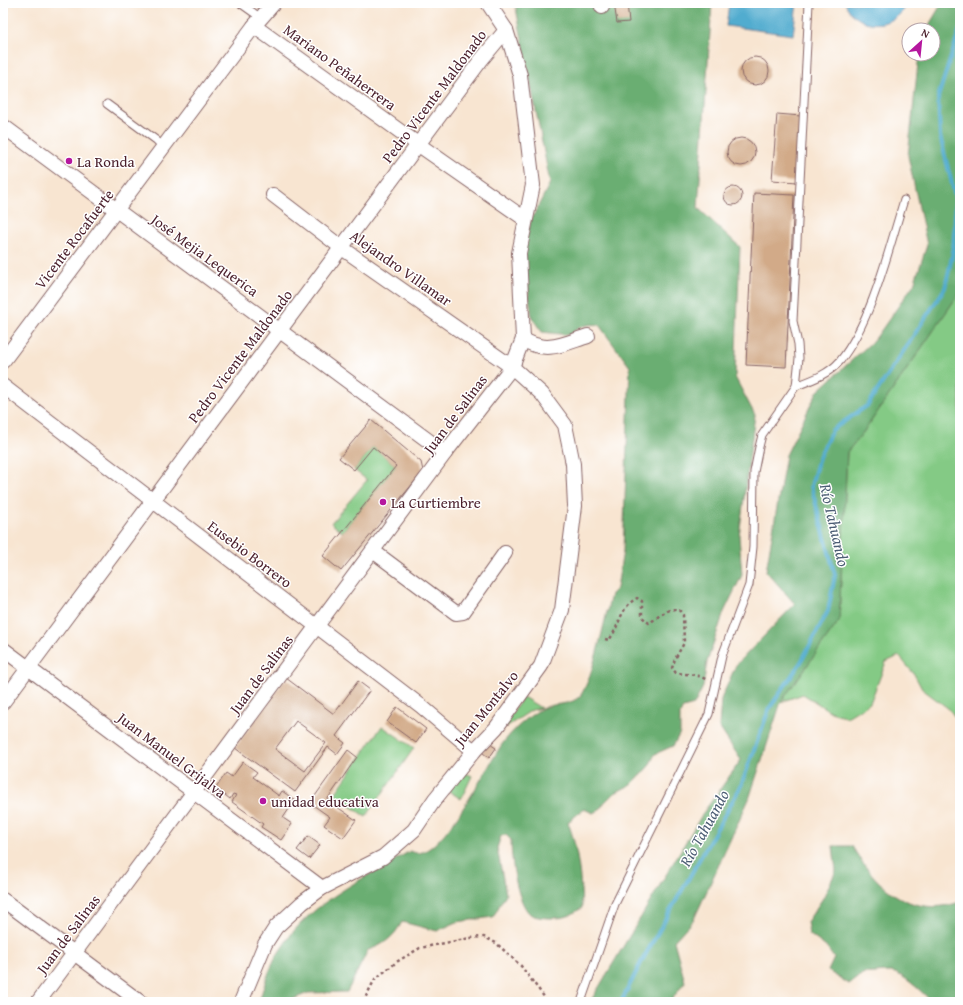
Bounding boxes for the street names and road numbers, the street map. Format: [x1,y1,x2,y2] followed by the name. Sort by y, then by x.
[279,19,401,115] street label: Mariano Peñaherrera
[377,25,491,167] street label: Pedro Vicente Maldonado
[29,185,119,293] street label: Vicente Rocafuerte
[145,208,263,301] street label: José Mejia Lequerica
[346,225,456,311] street label: Alejandro Villamar
[183,285,297,427] street label: Pedro Vicente Maldonado
[417,370,492,460] street label: Juan de Salinas
[204,515,297,593] street label: Eusebio Borrero
[223,630,298,720] street label: Juan de Salinas
[448,666,523,752] street label: Juan Montalvo
[112,706,231,803] street label: Juan Manuel Grijalva
[30,890,105,980] street label: Juan de Salinas

